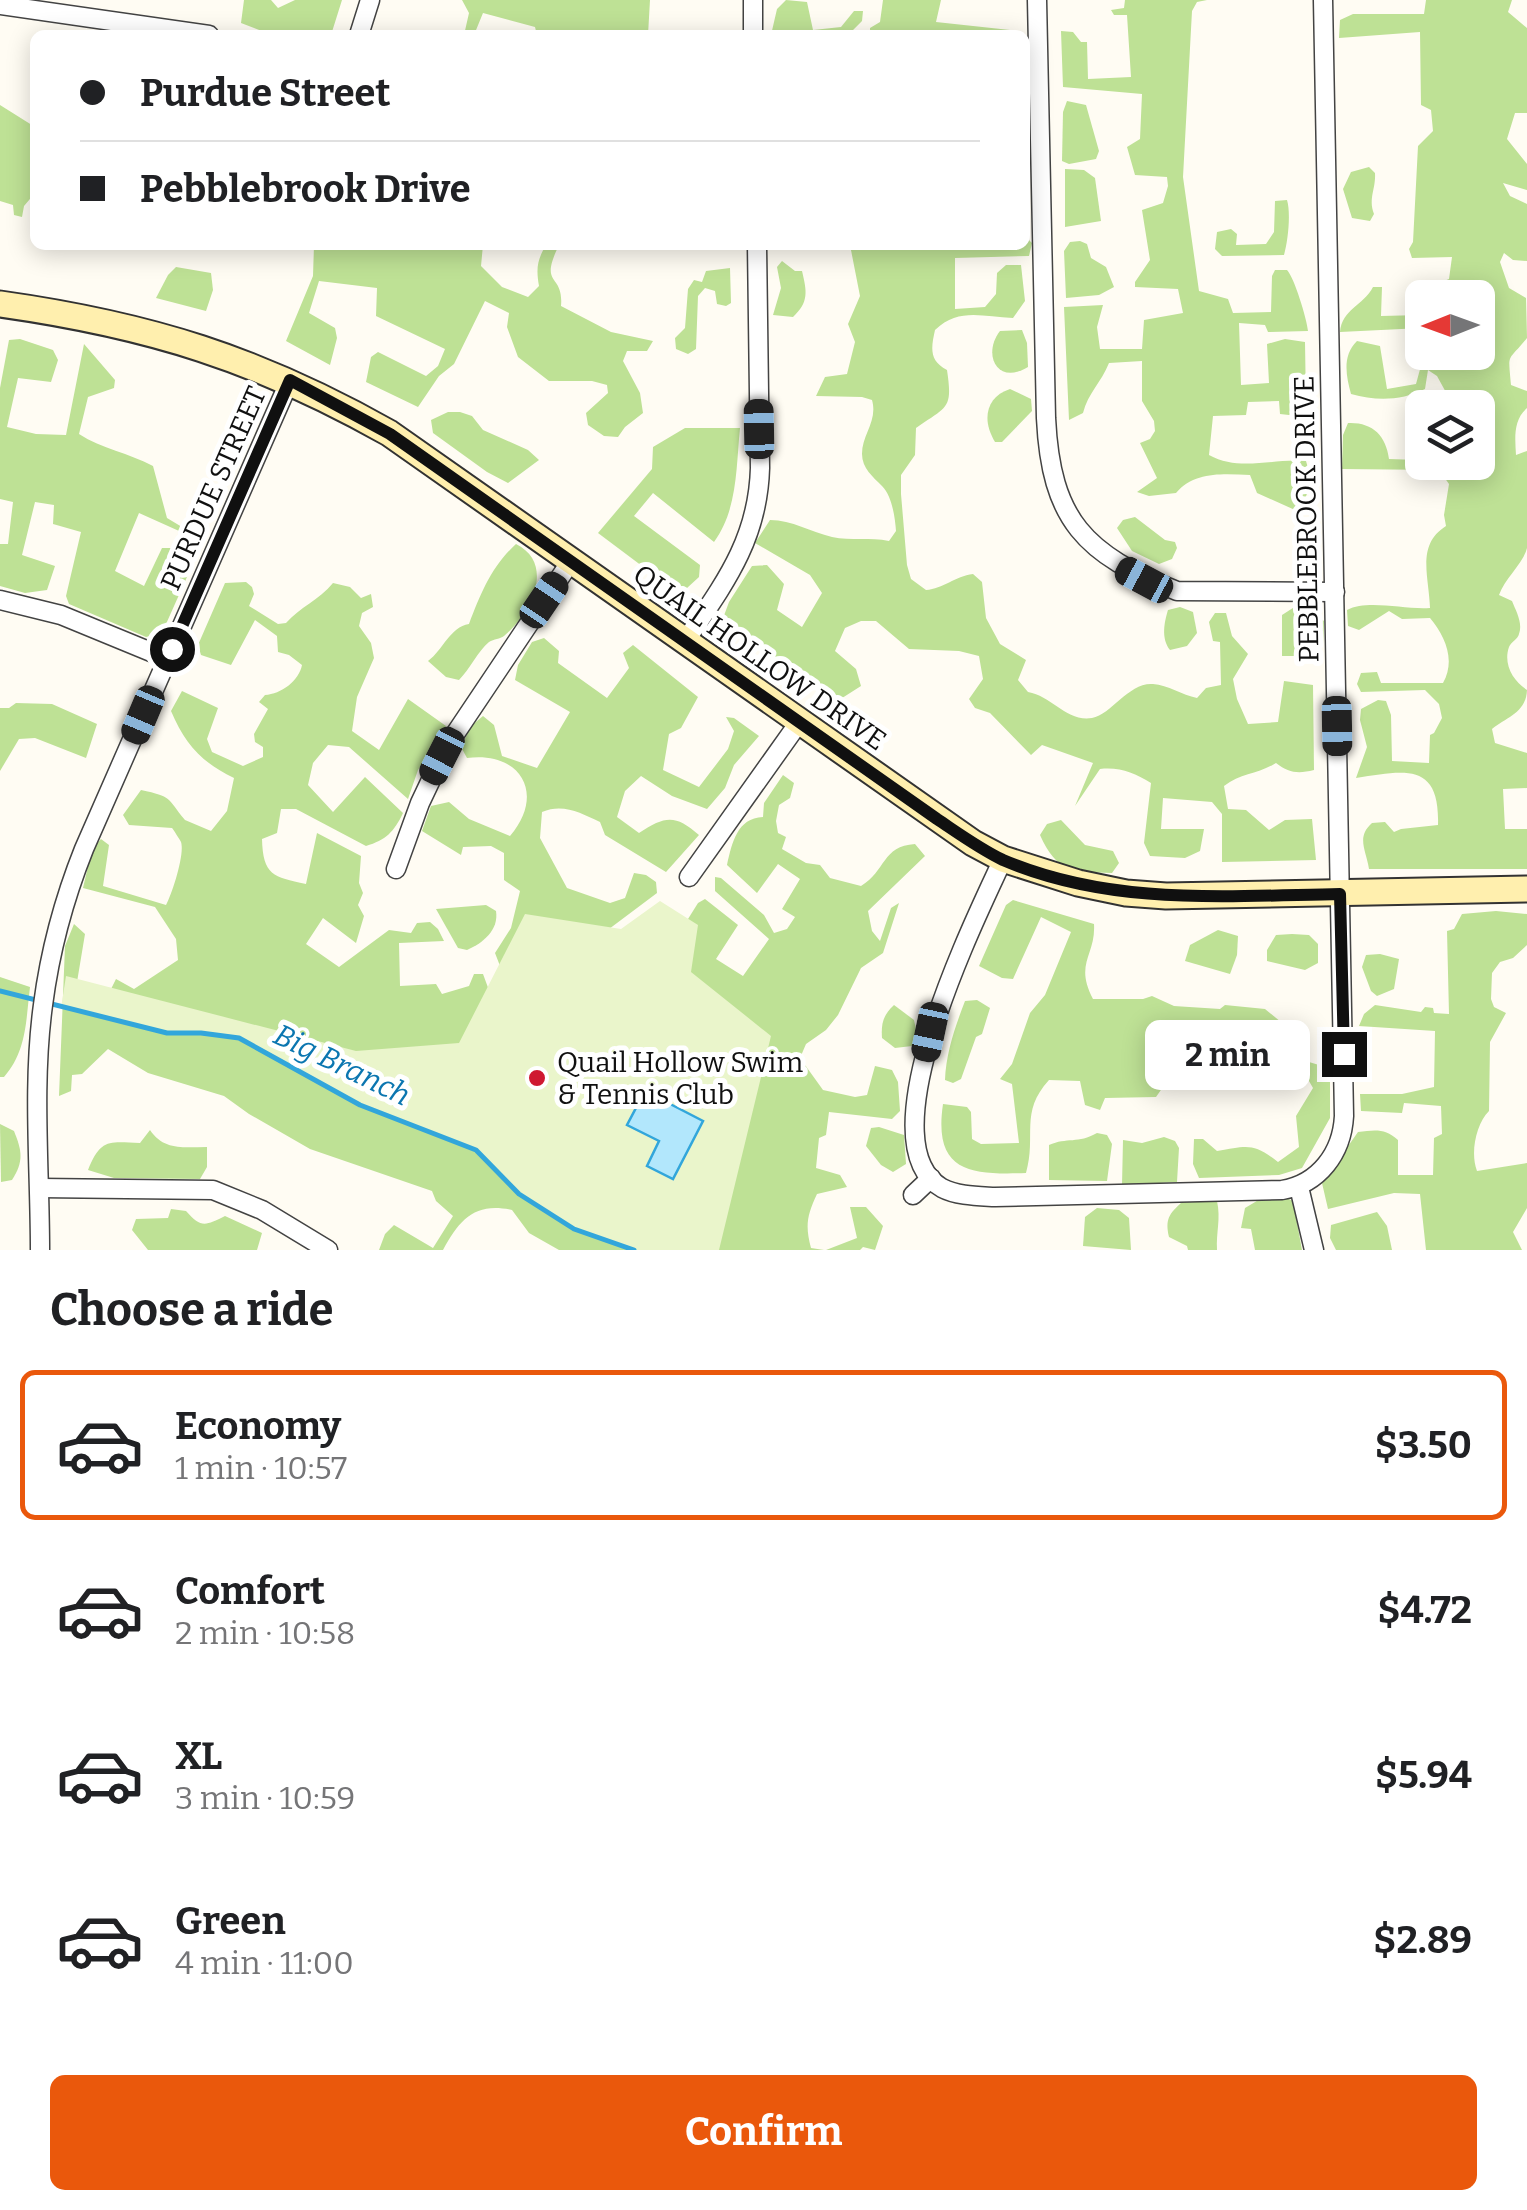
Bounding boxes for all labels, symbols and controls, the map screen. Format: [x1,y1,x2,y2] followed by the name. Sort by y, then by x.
[140,70,390,116] text: Purdue Street
[140,166,471,212] text: Pebblebrook Drive
[1405,280,1495,370] north arrow
[1405,280,1495,480] map controls
[1287,375,1326,663] street label: PEBBLEBROOK DRIVE
[154,381,273,595] street label: PURDUE STREET
[1405,390,1495,480] button: layers
[743,399,775,459] car
[1110,553,1178,607] car
[627,558,892,757] street label: QUAIL HOLLOW DRIVE
[515,567,573,633] car
[150,627,195,672] route start
[117,682,169,748] car
[1321,696,1353,756] car
[415,722,469,790] car
[909,1000,951,1064] car
[268,1017,416,1113] water label: Big Branch
[1144,1019,1309,1089] callout: 2 min
[1322,1032,1367,1077] route end
[1185,1036,1270,1074] text: 2 min
[557,1046,803,1111] place label: Quail Hollow Swim & Tennis Club
[526,1067,548,1089] marker: Quail Hollow Swim & Tennis Club
[50,1283,333,1337] text: Choose a ride
[55,1400,145,1490] icon: car
[175,1403,341,1449] text: Economy
[1375,1422,1472,1468] text: $3.50
[175,1449,347,1487] text: 1 min · 10:57
[55,1565,145,1655] icon: car
[175,1568,325,1614] text: Comfort
[1377,1587,1472,1633] text: $4.72
[175,1614,355,1652] text: 2 min · 10:58
[55,1730,145,1820] icon: car
[175,1733,222,1779] text: XL
[1375,1752,1472,1798] text: $5.94
[175,1779,355,1817] text: 3 min · 10:59
[55,1895,145,1985] icon: car
[175,1898,286,1944] text: Green
[1373,1917,1472,1963] text: $2.89
[175,1944,354,1982] text: 4 min · 11:00
[50,2075,1477,2190] button: Confirm

